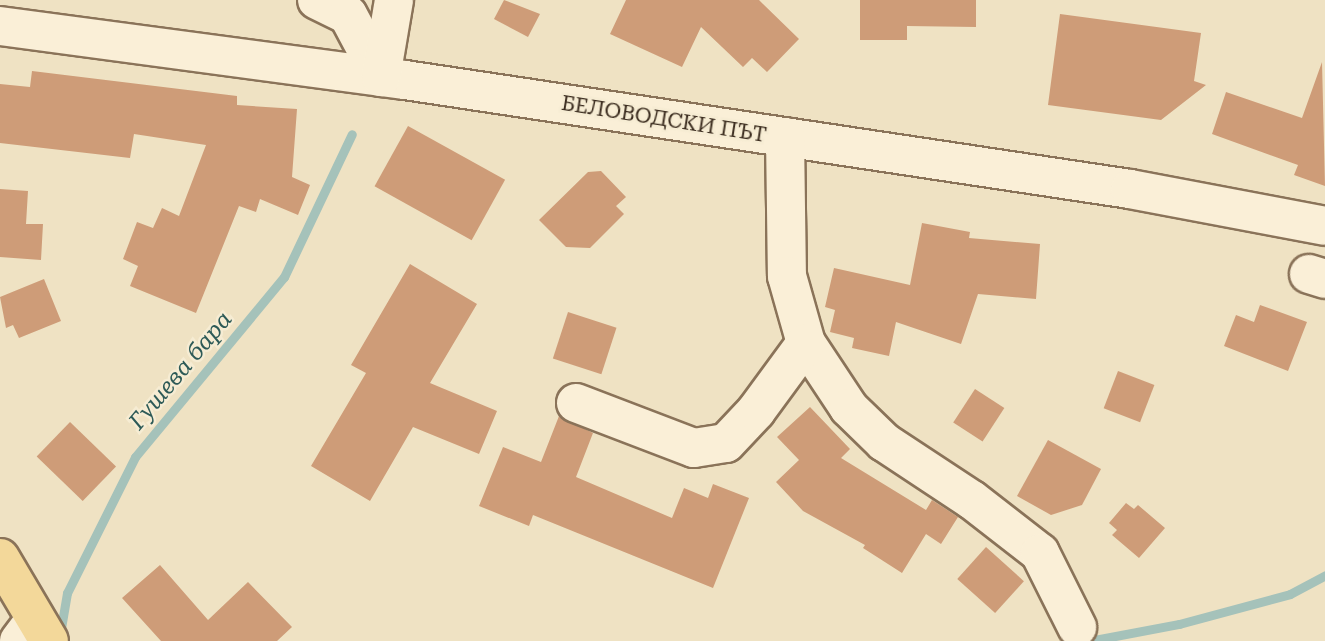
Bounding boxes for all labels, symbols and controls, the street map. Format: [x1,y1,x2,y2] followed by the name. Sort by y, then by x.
[560,90,768,148] street label: БЕЛОВОДСКИ ПЪТ
[124,307,238,435] water label: Гушева бара

